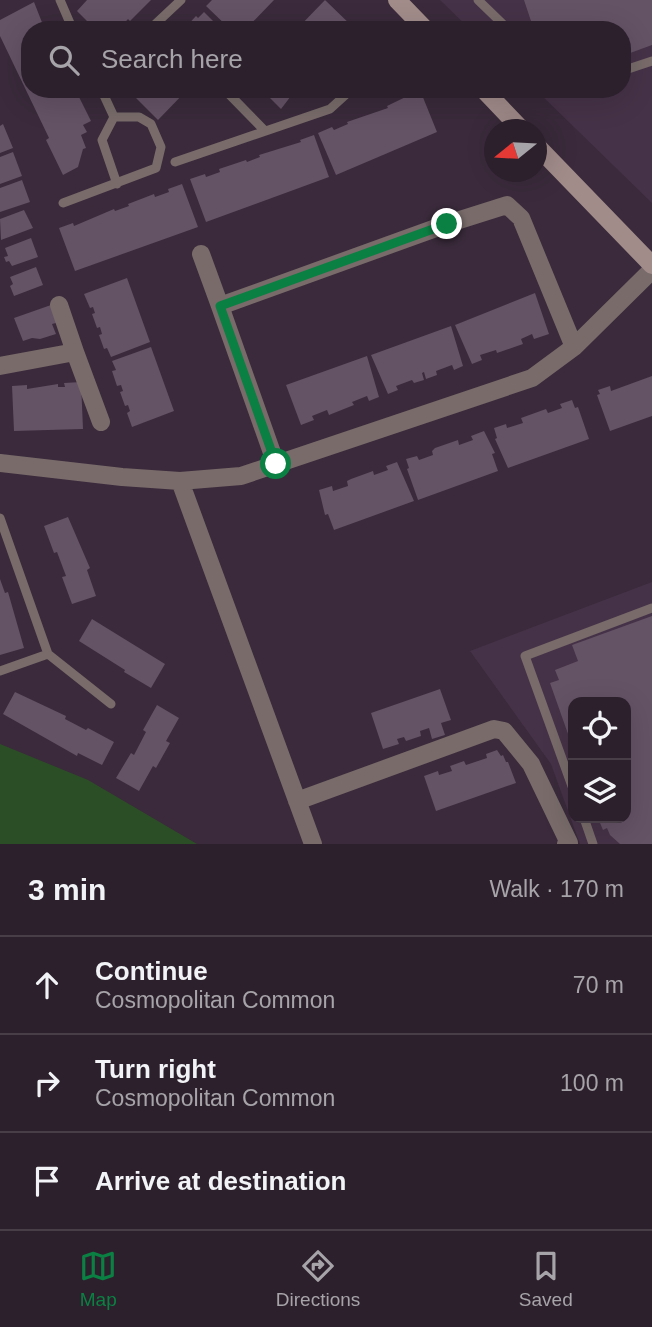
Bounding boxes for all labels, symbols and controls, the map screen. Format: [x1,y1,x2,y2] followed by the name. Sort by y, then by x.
[21,21,631,98] search box
[45,41,83,79] icon: search
[101,44,243,74] text: Search here
[484,119,547,182] north arrow
[431,208,462,239] route end
[260,448,291,479] route start
[568,697,631,823] map controls
[568,697,631,760] button: locate
[568,760,631,823] button: layers
[28,873,106,906] text: 3 min
[489,876,624,902] text: Walk · 170 m
[95,956,208,986] text: Continue
[28,966,66,1004] icon: ahead
[573,972,624,998] text: 70 m
[95,987,335,1013] text: Cosmopolitan Common
[95,1054,216,1084] text: Turn right
[28,1064,66,1102] icon: right
[560,1070,624,1096] text: 100 m
[95,1085,335,1111] text: Cosmopolitan Common
[28,1162,66,1200] icon: arrive
[95,1166,346,1196] text: Arrive at destination
[79,1247,117,1311] tab: Map
[276,1247,360,1311] tab: Directions
[519,1247,573,1311] tab: Saved

